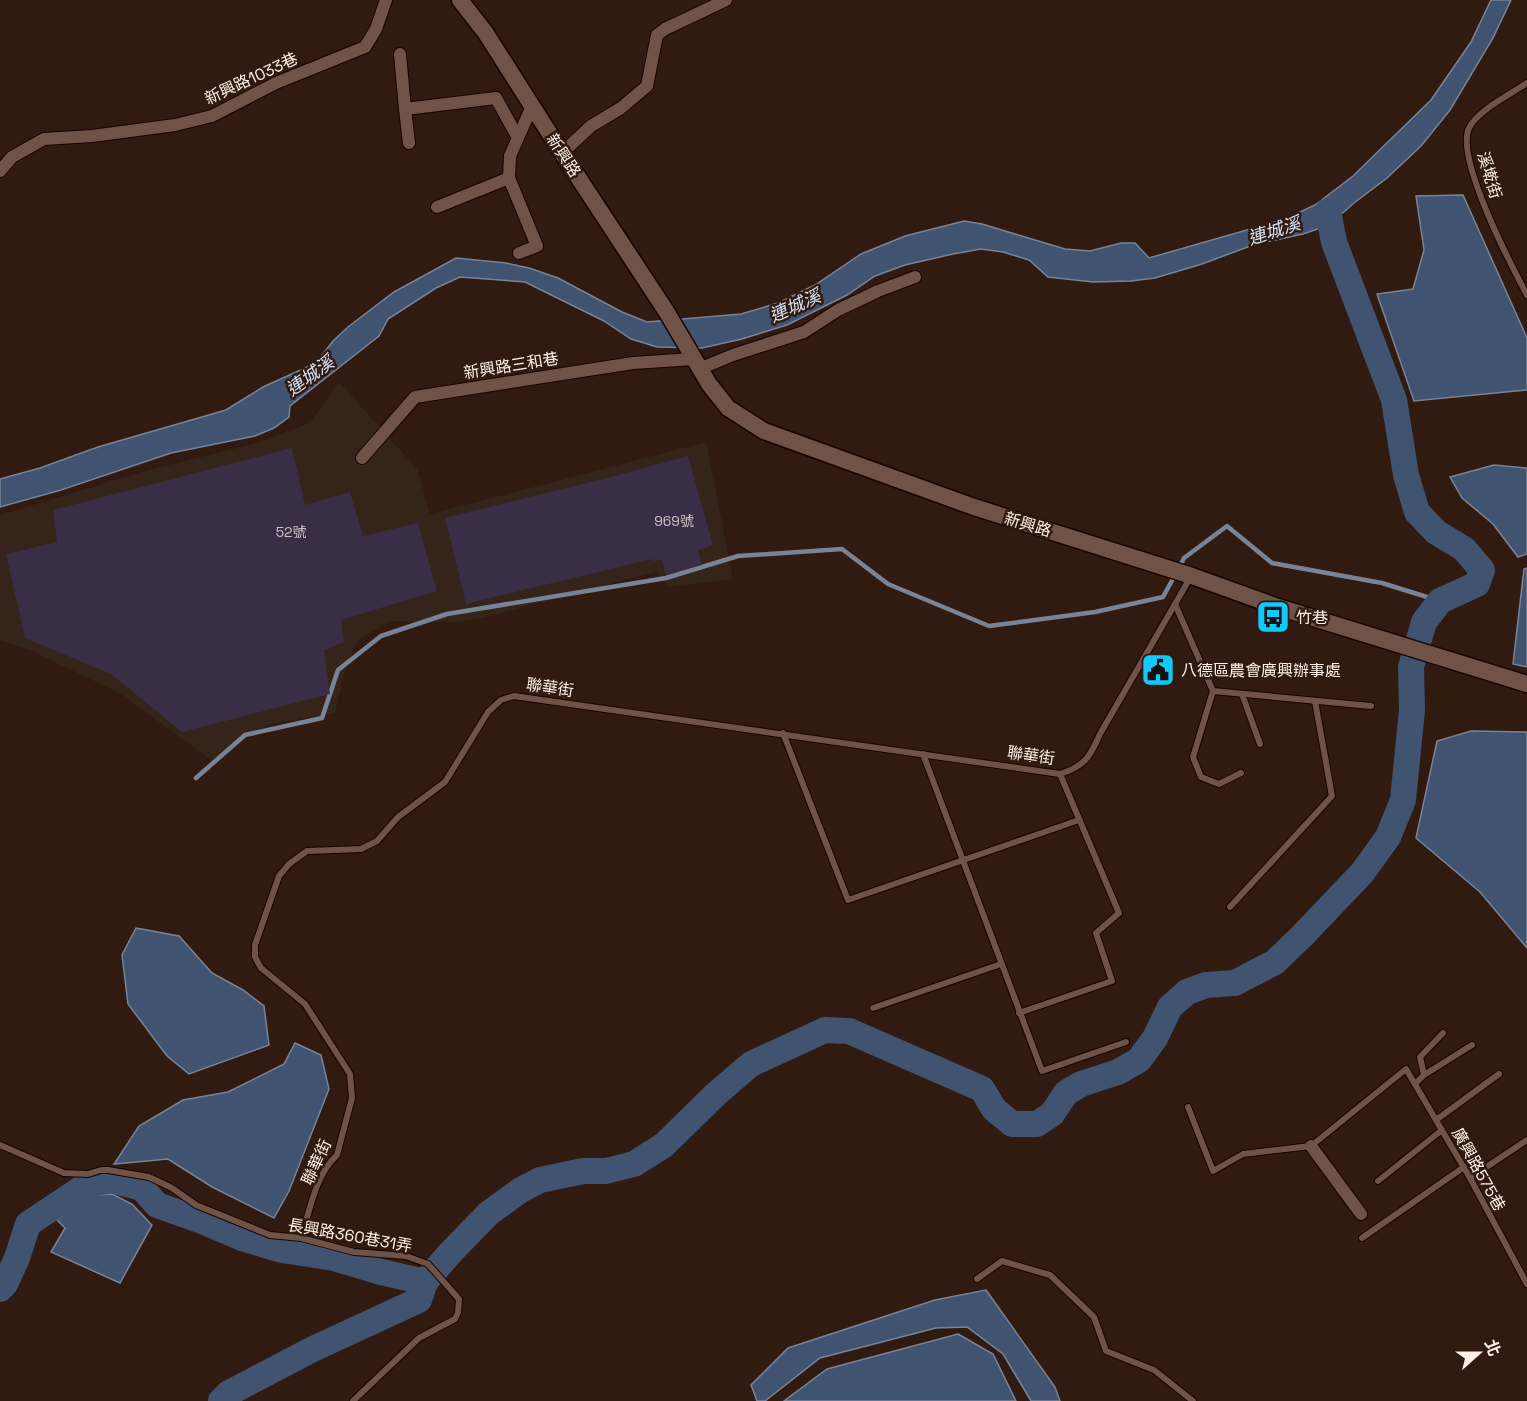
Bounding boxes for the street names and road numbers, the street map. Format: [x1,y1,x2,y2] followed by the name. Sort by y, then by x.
[201,48,301,109] street label: 新興路1033巷
[542,129,585,181] street label: 新興路
[1472,149,1507,201] street label: 溪墘街
[462,348,560,383] street label: 新興路三和巷
[1002,507,1054,542] street label: 新興路
[525,674,575,701] street label: 聯華街
[1006,742,1056,769] street label: 聯華街
[1447,1124,1510,1215] street label: 廣興路575巷
[297,1136,336,1188] street label: 聯華街
[286,1214,414,1257] street label: 長興路360巷31弄

